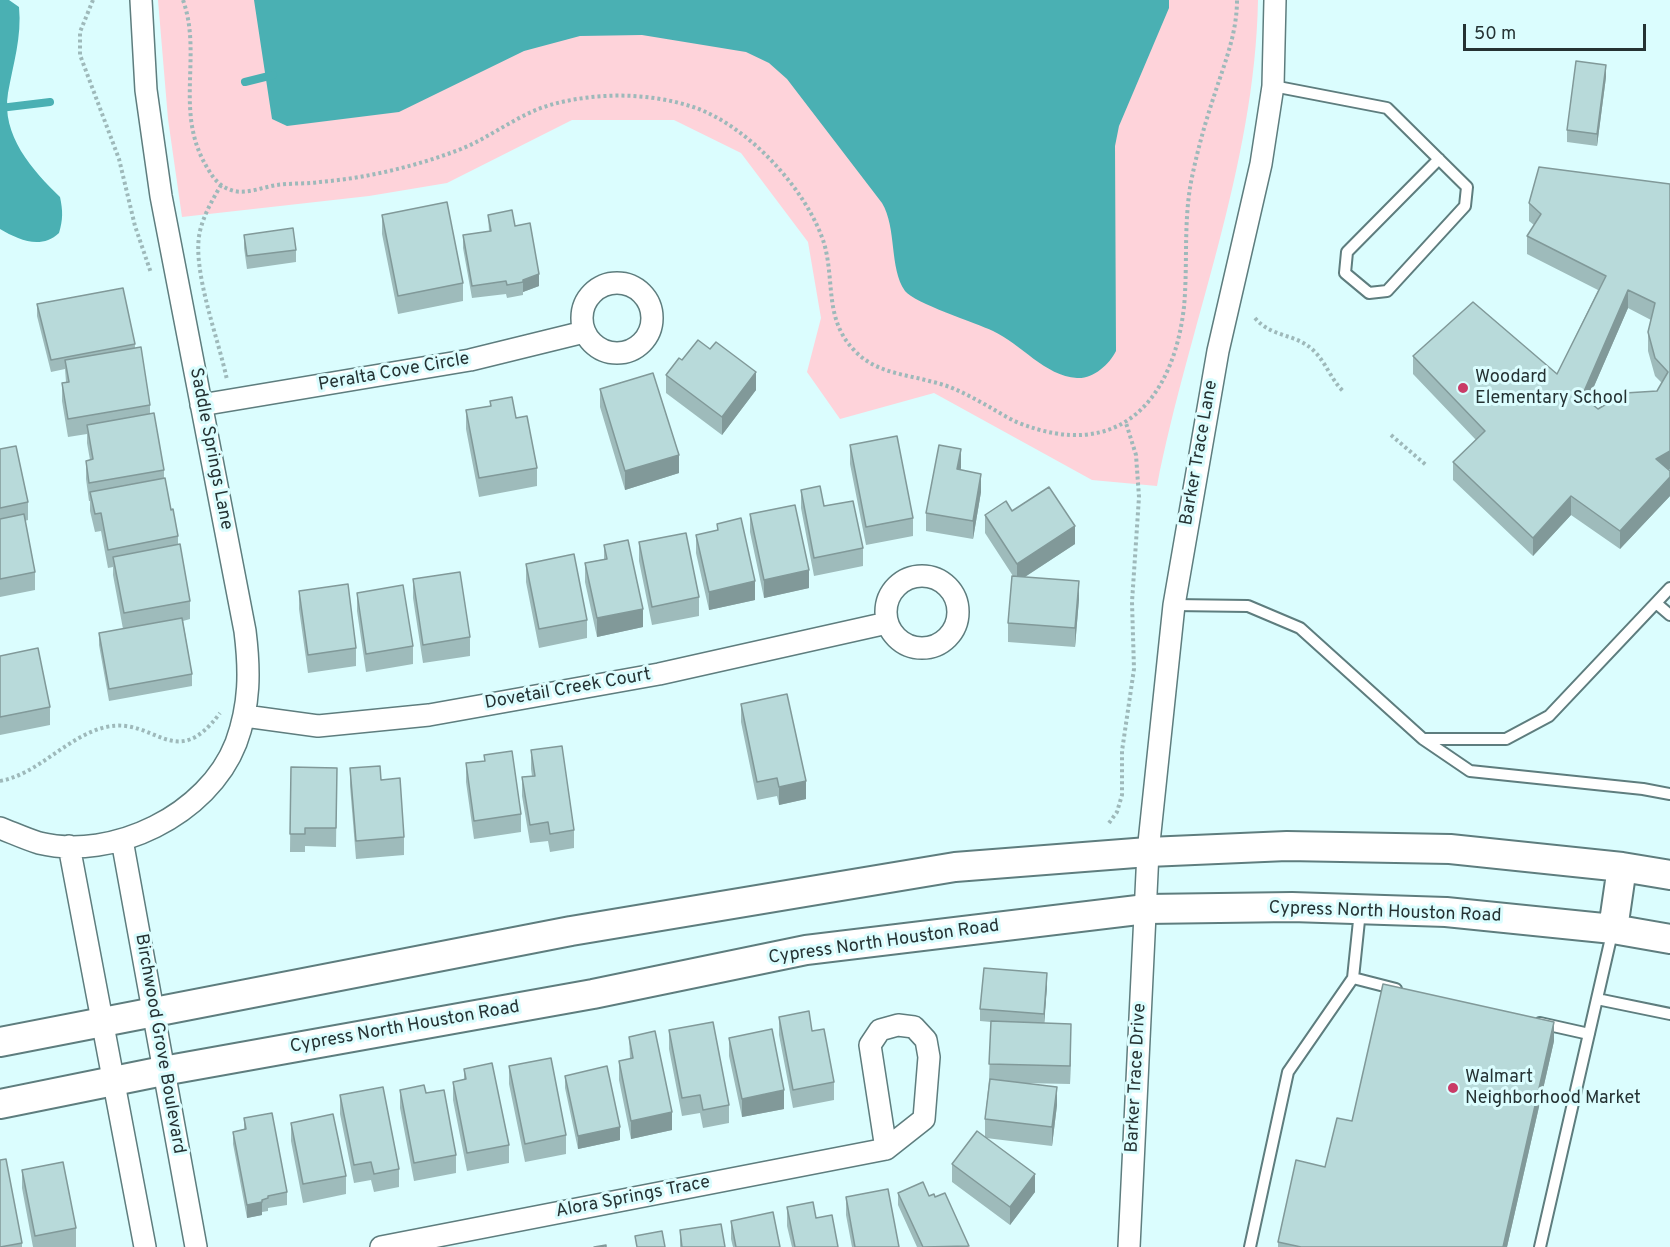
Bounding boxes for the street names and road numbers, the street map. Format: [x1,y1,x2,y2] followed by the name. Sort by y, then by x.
[317,349,471,397] street label: Peralta Cove Circle
[184,366,236,532] street label: Saddle Springs Lane
[1177,379,1223,527] street label: Barker Trace Lane
[483,665,653,715] street label: Dovetail Creek Court
[1268,898,1502,928] street label: Cypress North Houston Road
[767,916,1001,970] street label: Cypress North Houston Road
[129,932,189,1156] street label: Birchwood Grove Boulevard
[288,997,522,1059] street label: Cypress North Houston Road
[1122,1003,1152,1153] street label: Barker Trace Drive
[554,1172,712,1224] street label: Alora Springs Trace

